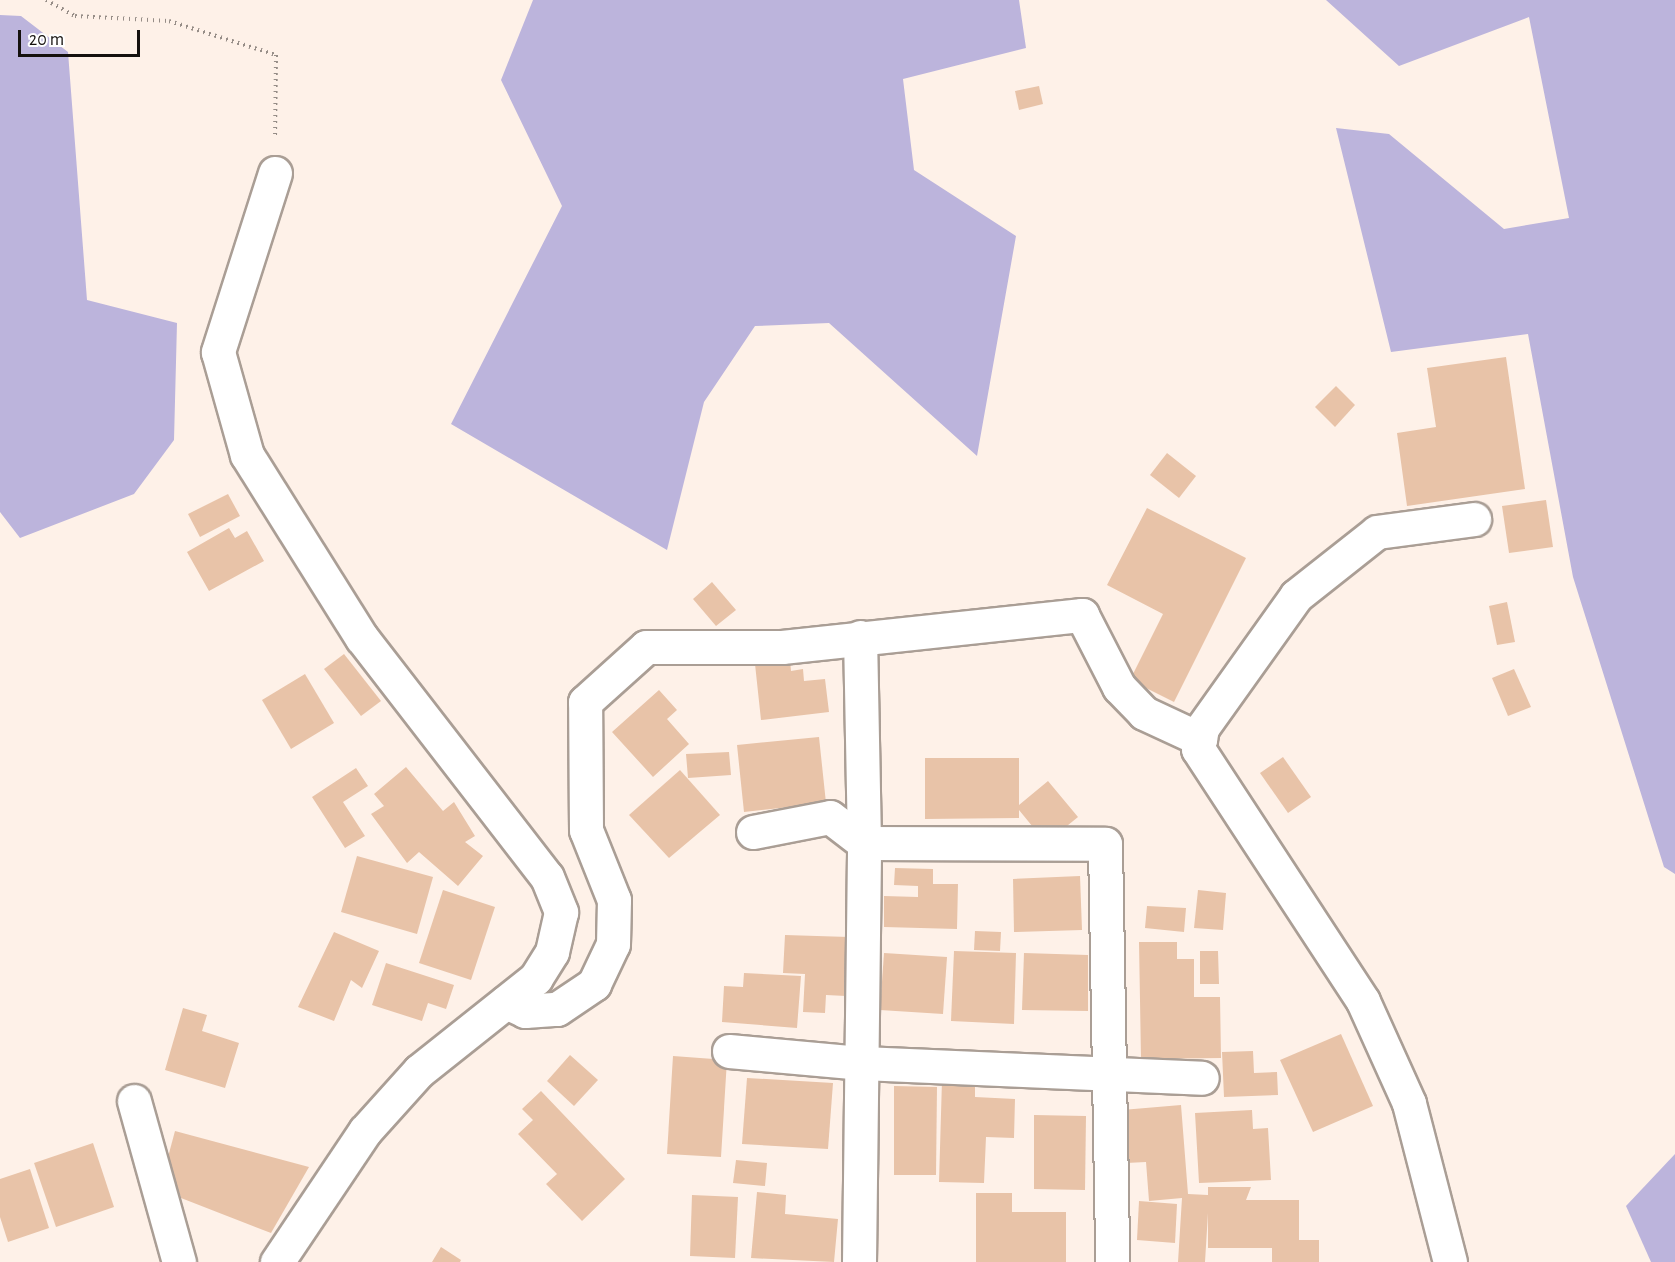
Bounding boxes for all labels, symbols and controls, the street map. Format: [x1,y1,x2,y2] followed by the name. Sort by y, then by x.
[21,18,142,56] scale bar
[29,31,64,49] text: 20 m

